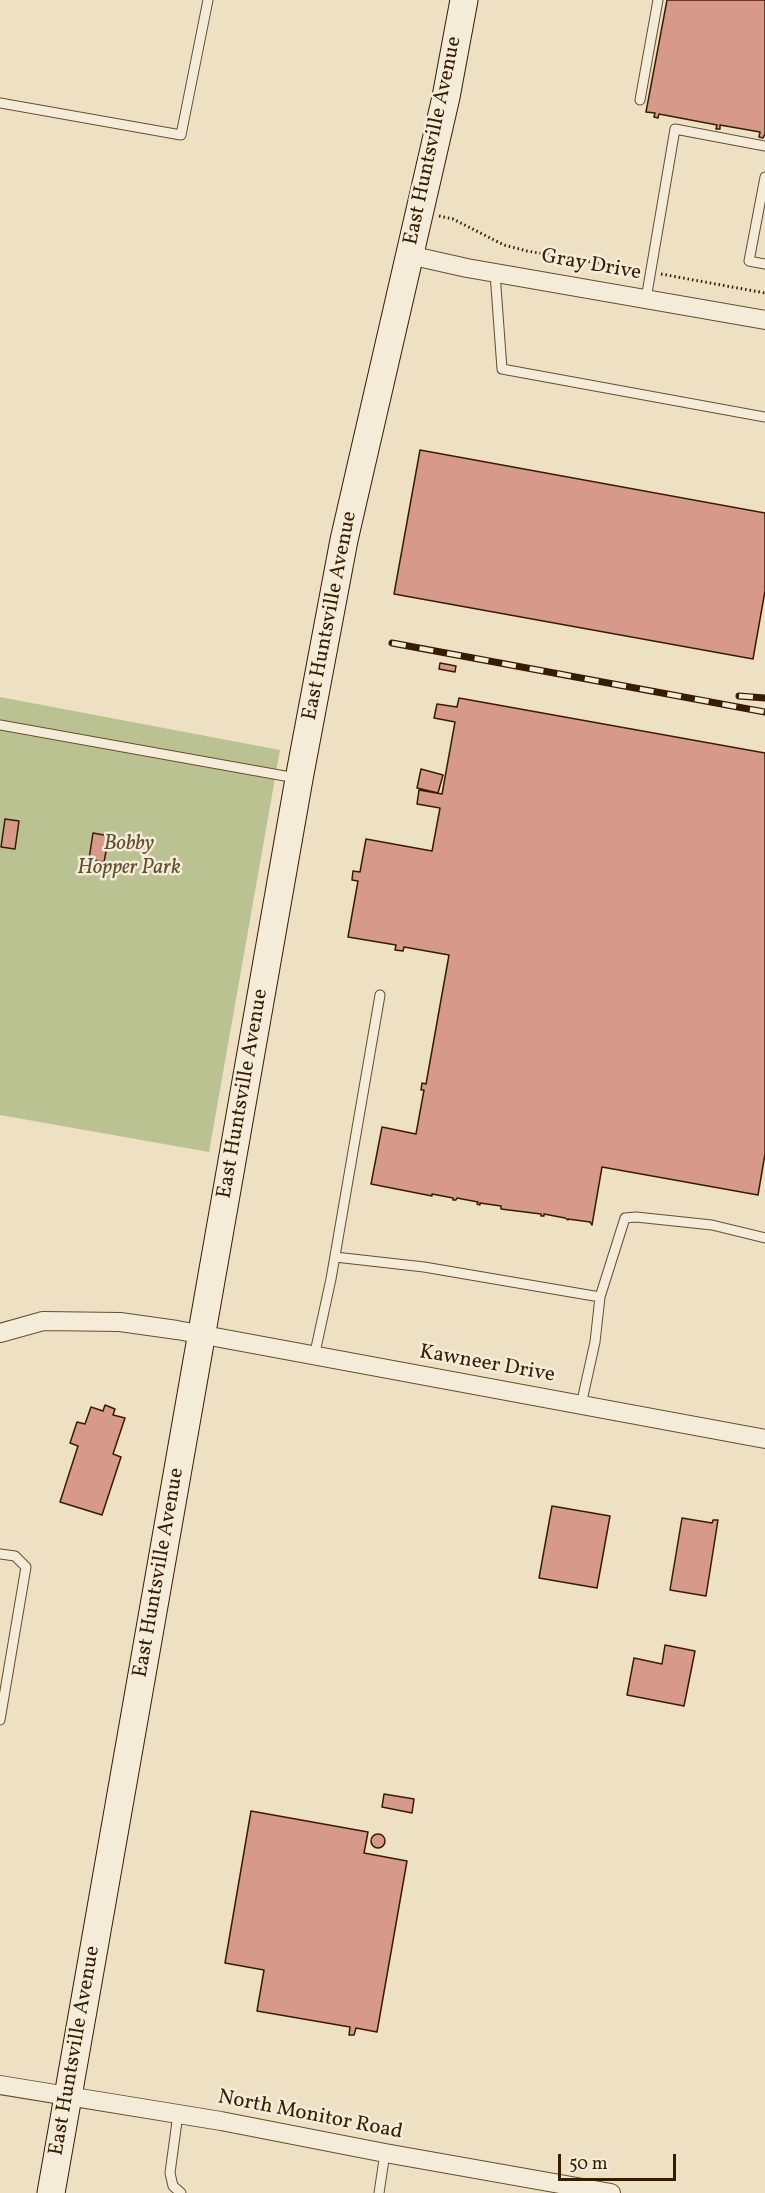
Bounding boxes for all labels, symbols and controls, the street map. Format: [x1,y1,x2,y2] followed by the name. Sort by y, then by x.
[400,34,468,248] street label: East Huntsville Avenue
[539,245,643,287] street label: Gray Drive
[298,509,364,723] street label: East Huntsville Avenue
[77,832,181,882] park label: Bobby Hopper Park
[213,987,275,1201] street label: East Huntsville Avenue
[417,1341,557,1389] street label: Kawneer Drive
[129,1466,191,1680] street label: East Huntsville Avenue
[45,1944,107,2158] street label: East Huntsville Avenue
[216,2086,404,2146] street label: North Monitor Road
[561,2142,680,2180] scale bar
[569,2152,608,2177] text: 50 m

